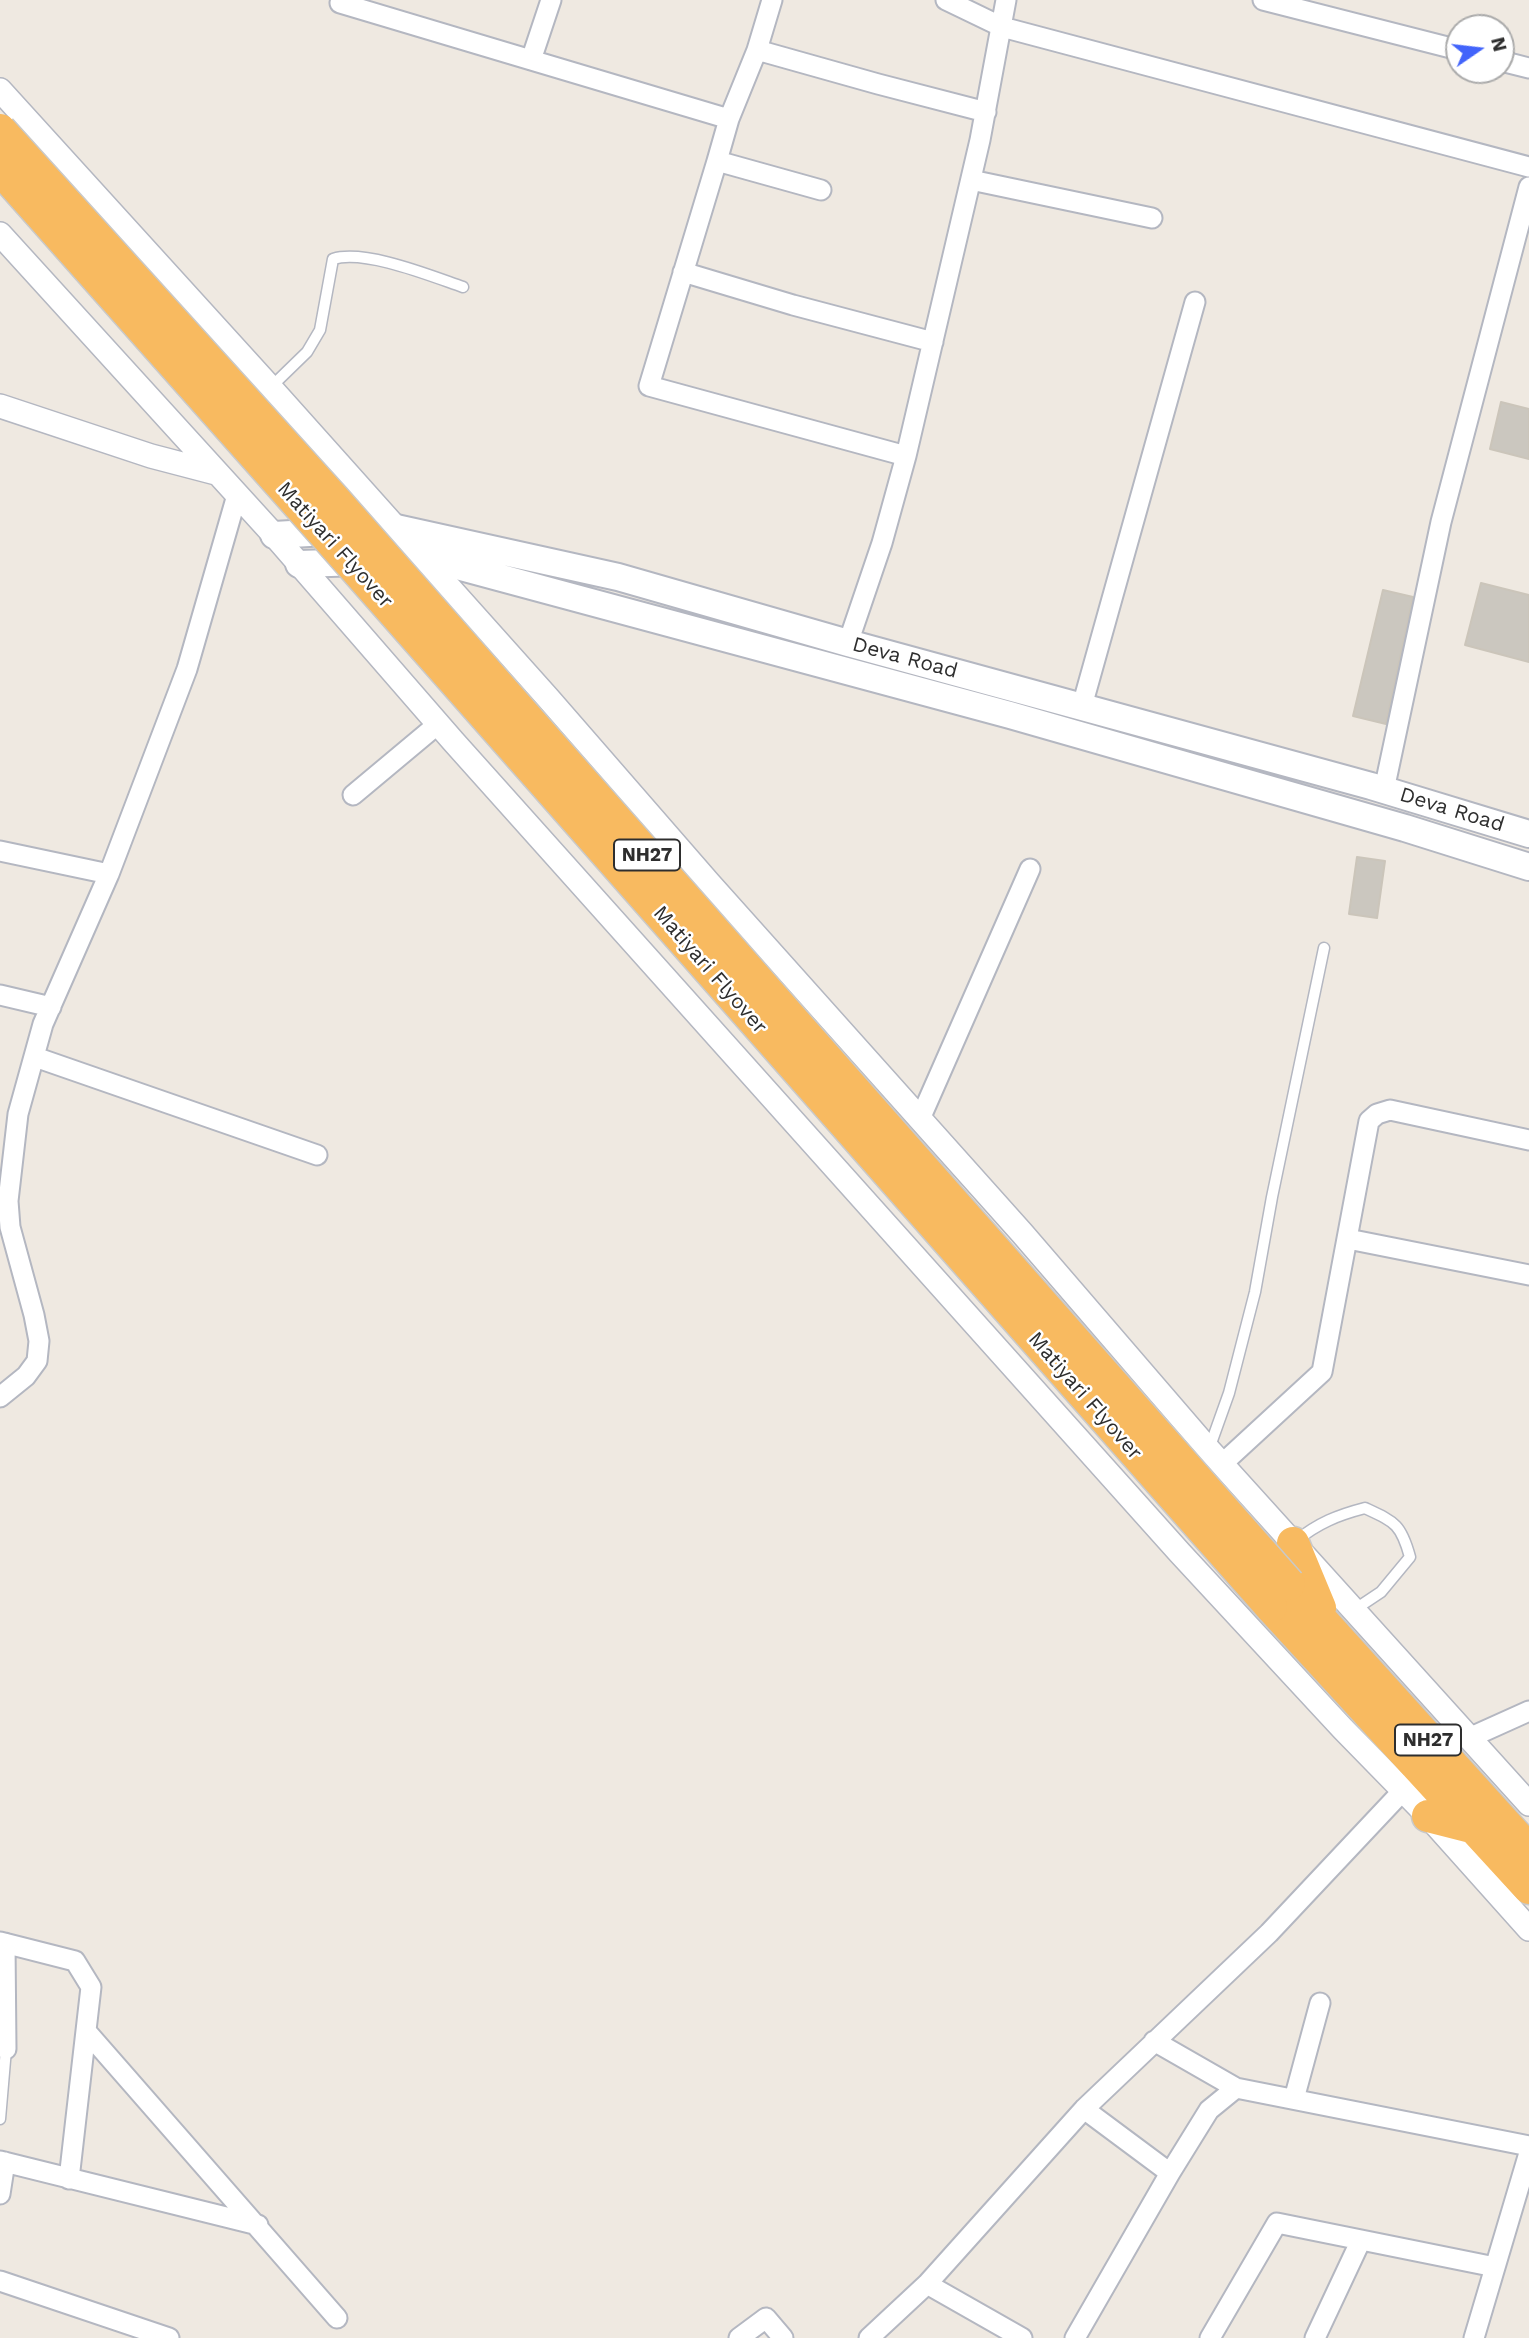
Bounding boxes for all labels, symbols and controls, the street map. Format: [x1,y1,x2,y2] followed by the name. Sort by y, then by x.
[1445,14,1515,84] north arrow
[1486,35,1512,54] text: N
[272,477,398,613] street label: Matiyari Flyover
[850,632,960,684] street label: Deva Road
[1397,782,1507,838] street label: Deva Road
[614,840,680,870] road number: NH27
[648,901,772,1039] street label: Matiyari Flyover
[1023,1327,1147,1465] street label: Matiyari Flyover
[1395,1724,1461,1756] road number: NH27

